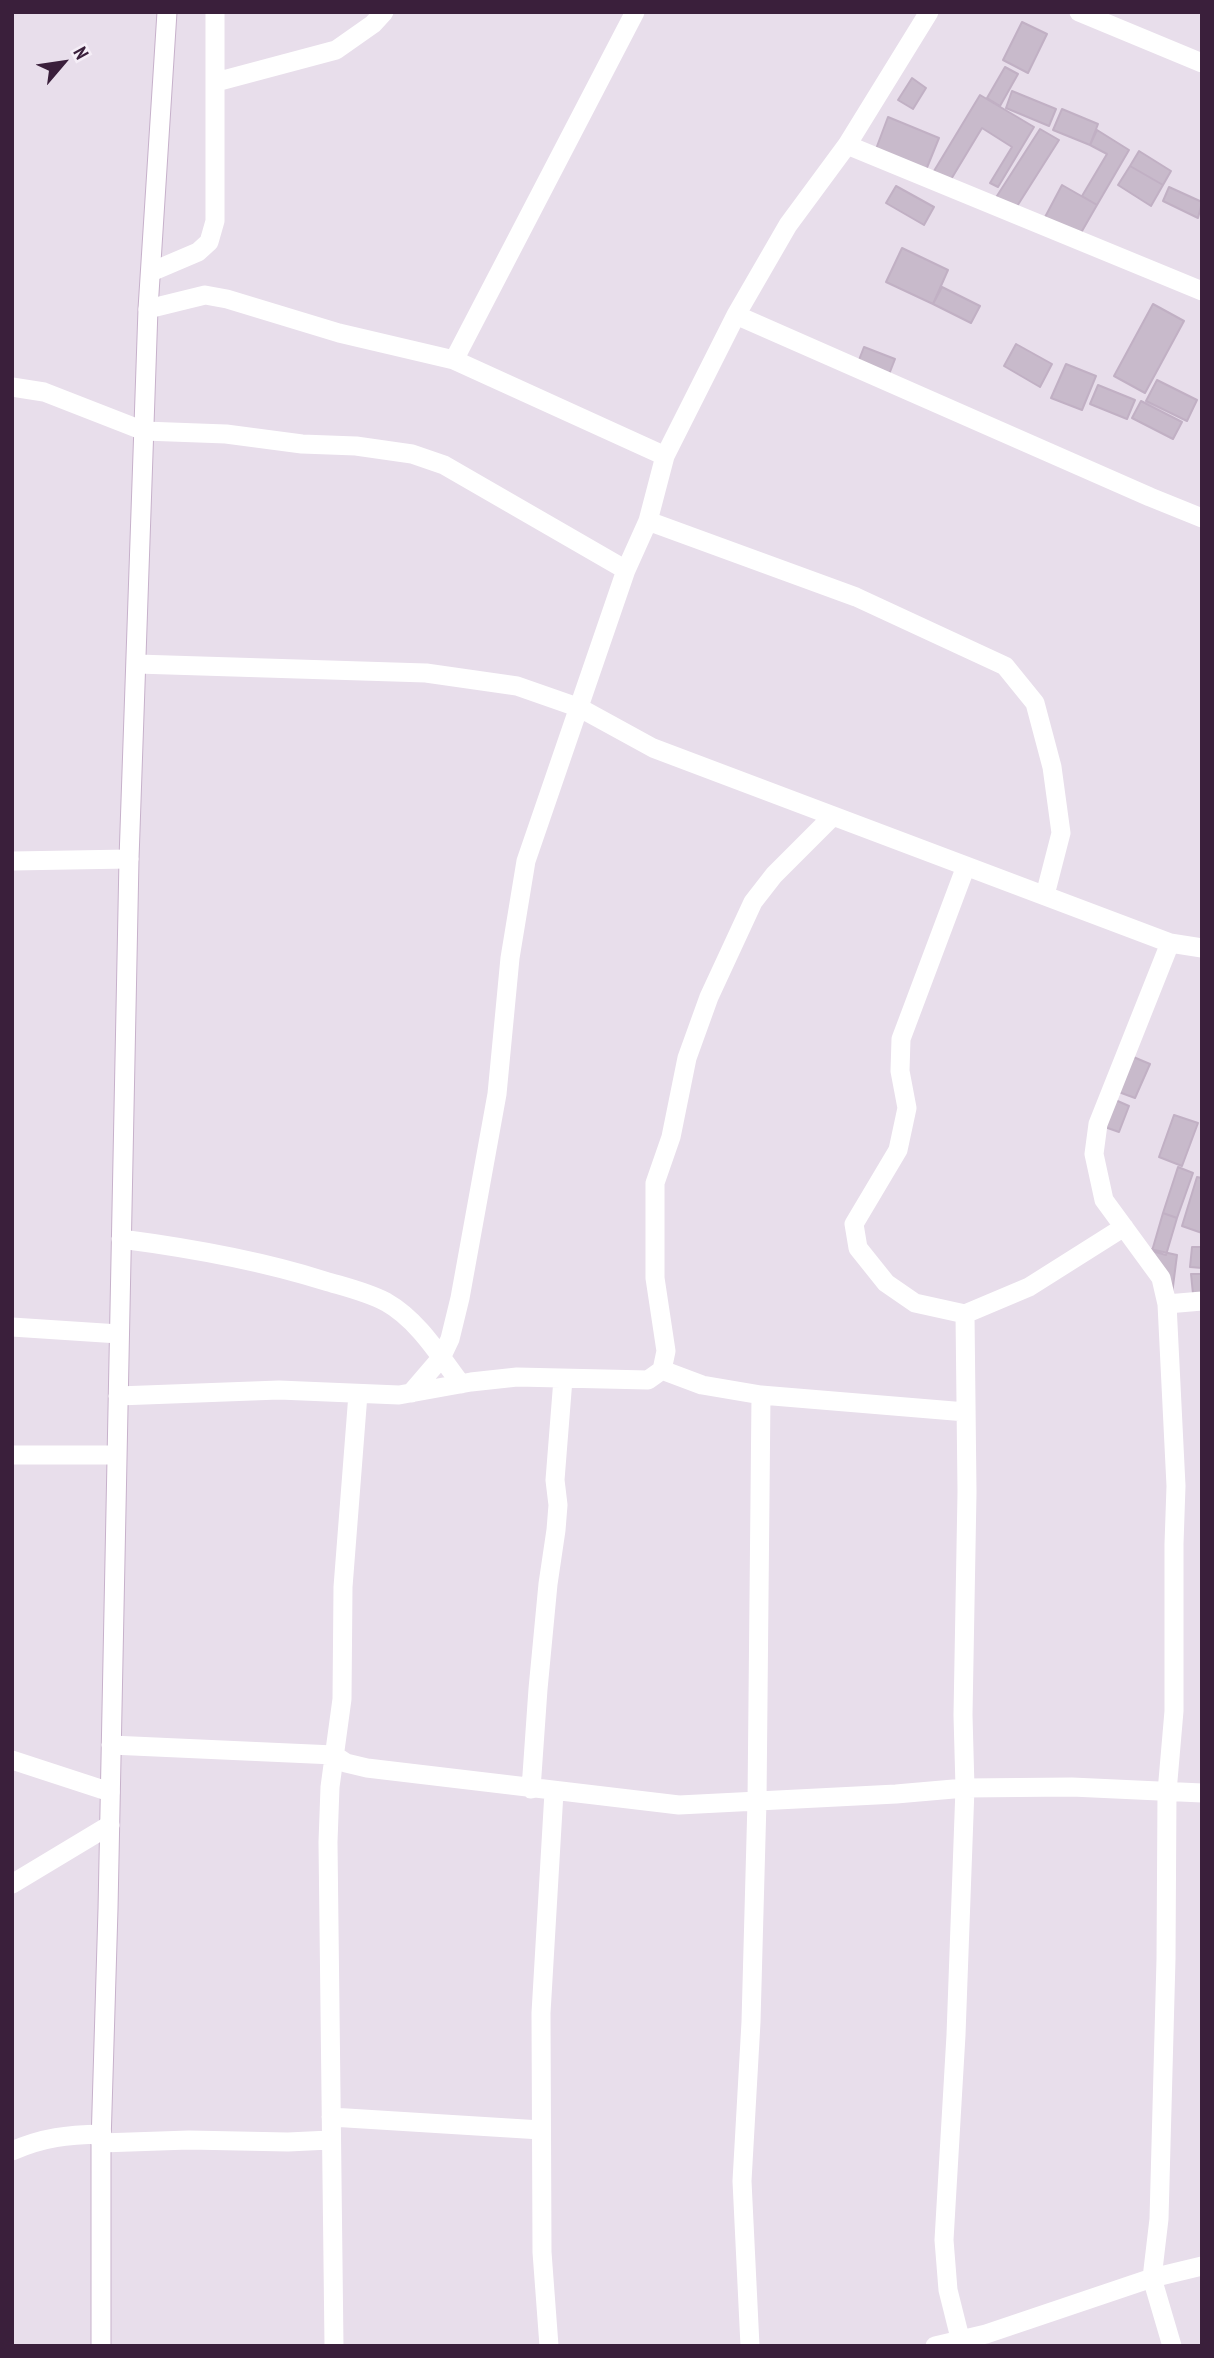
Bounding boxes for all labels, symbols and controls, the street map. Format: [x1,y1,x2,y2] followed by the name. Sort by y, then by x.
[28,28,98,98] north arrow
[68,43,94,63] text: N

